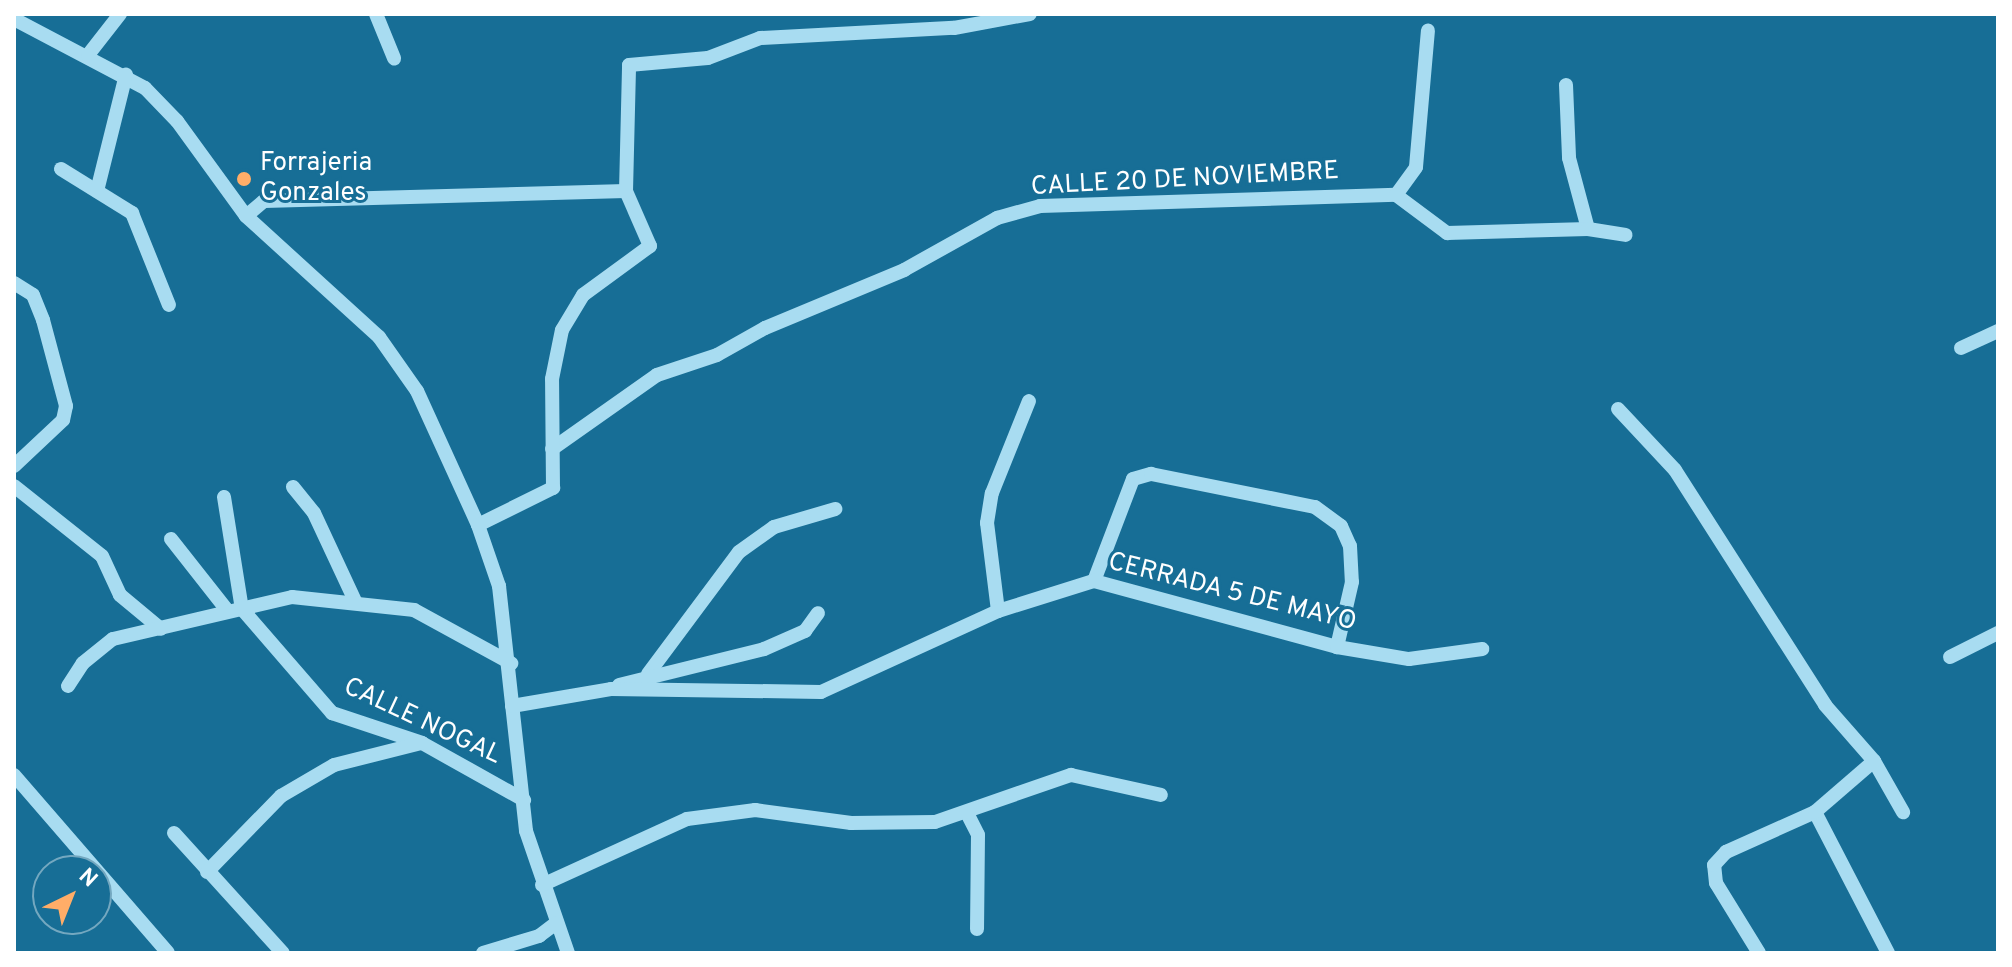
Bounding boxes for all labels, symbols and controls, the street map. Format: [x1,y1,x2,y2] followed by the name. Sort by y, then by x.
[260,148,372,210] place label: Forrajeria Gonzales
[1030,156,1340,204] street label: CALLE 20 DE NOVIEMBRE
[235,170,253,188] marker: Forrajeria Gonzales
[1104,547,1360,639] street label: CERRADA 5 DE MAYO
[338,672,506,772] street label: CALLE NOGAL
[32,855,112,935] north arrow
[72,863,102,894] text: N

